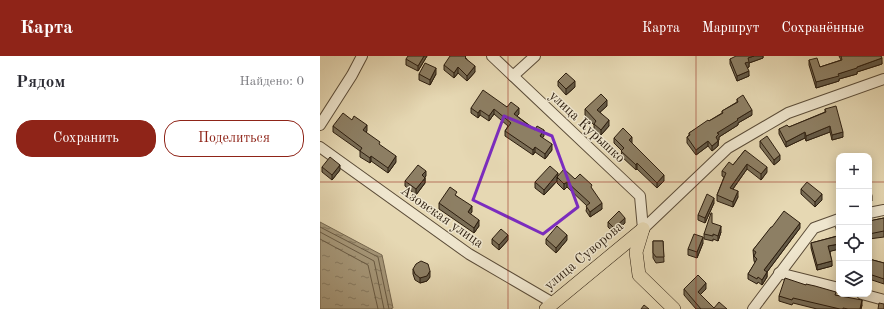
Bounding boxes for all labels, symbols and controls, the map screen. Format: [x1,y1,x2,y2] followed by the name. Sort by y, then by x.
[20,19,73,38] text: Карта
[642,21,680,35] text: Карта
[702,21,759,35] text: Маршрут
[781,21,864,35] text: Сохранённые
[16,74,65,91] text: Рядом
[240,75,304,88] text: Найдено: 0
[546,89,628,165] street label: улица Курышко
[16,120,156,157] button: Сохранить
[164,120,304,157] button: Поделиться
[836,153,872,297] map controls
[836,153,872,189] button: +
[398,183,486,251] street label: Азовская улица
[836,189,872,225] button: −
[542,219,626,293] street label: улица Суворова
[836,225,872,261] button: locate
[836,261,872,297] button: layers

